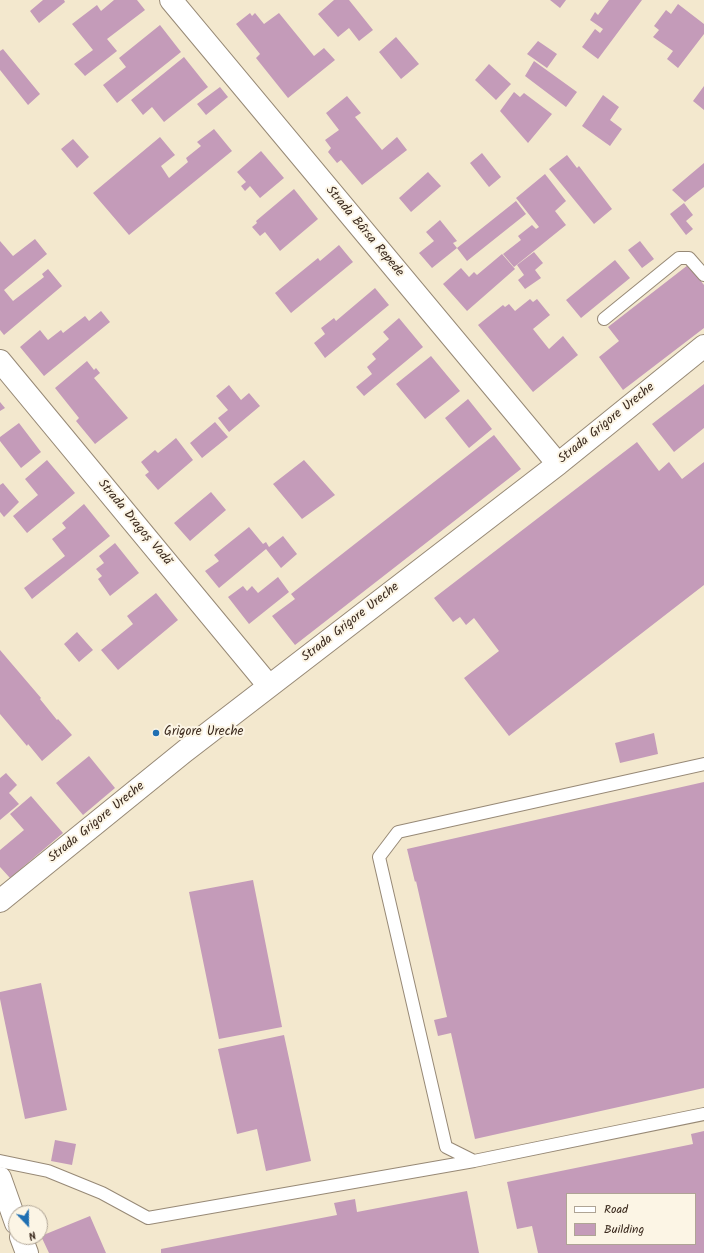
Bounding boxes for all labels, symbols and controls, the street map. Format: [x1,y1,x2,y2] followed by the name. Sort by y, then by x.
[322,183,406,281] street label: Strada Bârsa Repede
[556,380,658,468] street label: Strada Grigore Ureche
[94,477,174,569] street label: Strada Dragoș Vodă
[299,580,403,666] street label: Strada Grigore Ureche
[164,725,243,741] place label: Grigore Ureche
[151,728,161,738] marker: Grigore Ureche
[46,779,148,867] street label: Strada Grigore Ureche
[566,1193,696,1245] legend
[604,1200,628,1219] text: Road
[8,1205,48,1245] north arrow
[604,1220,644,1239] text: Building
[26,1226,39,1245] text: N

